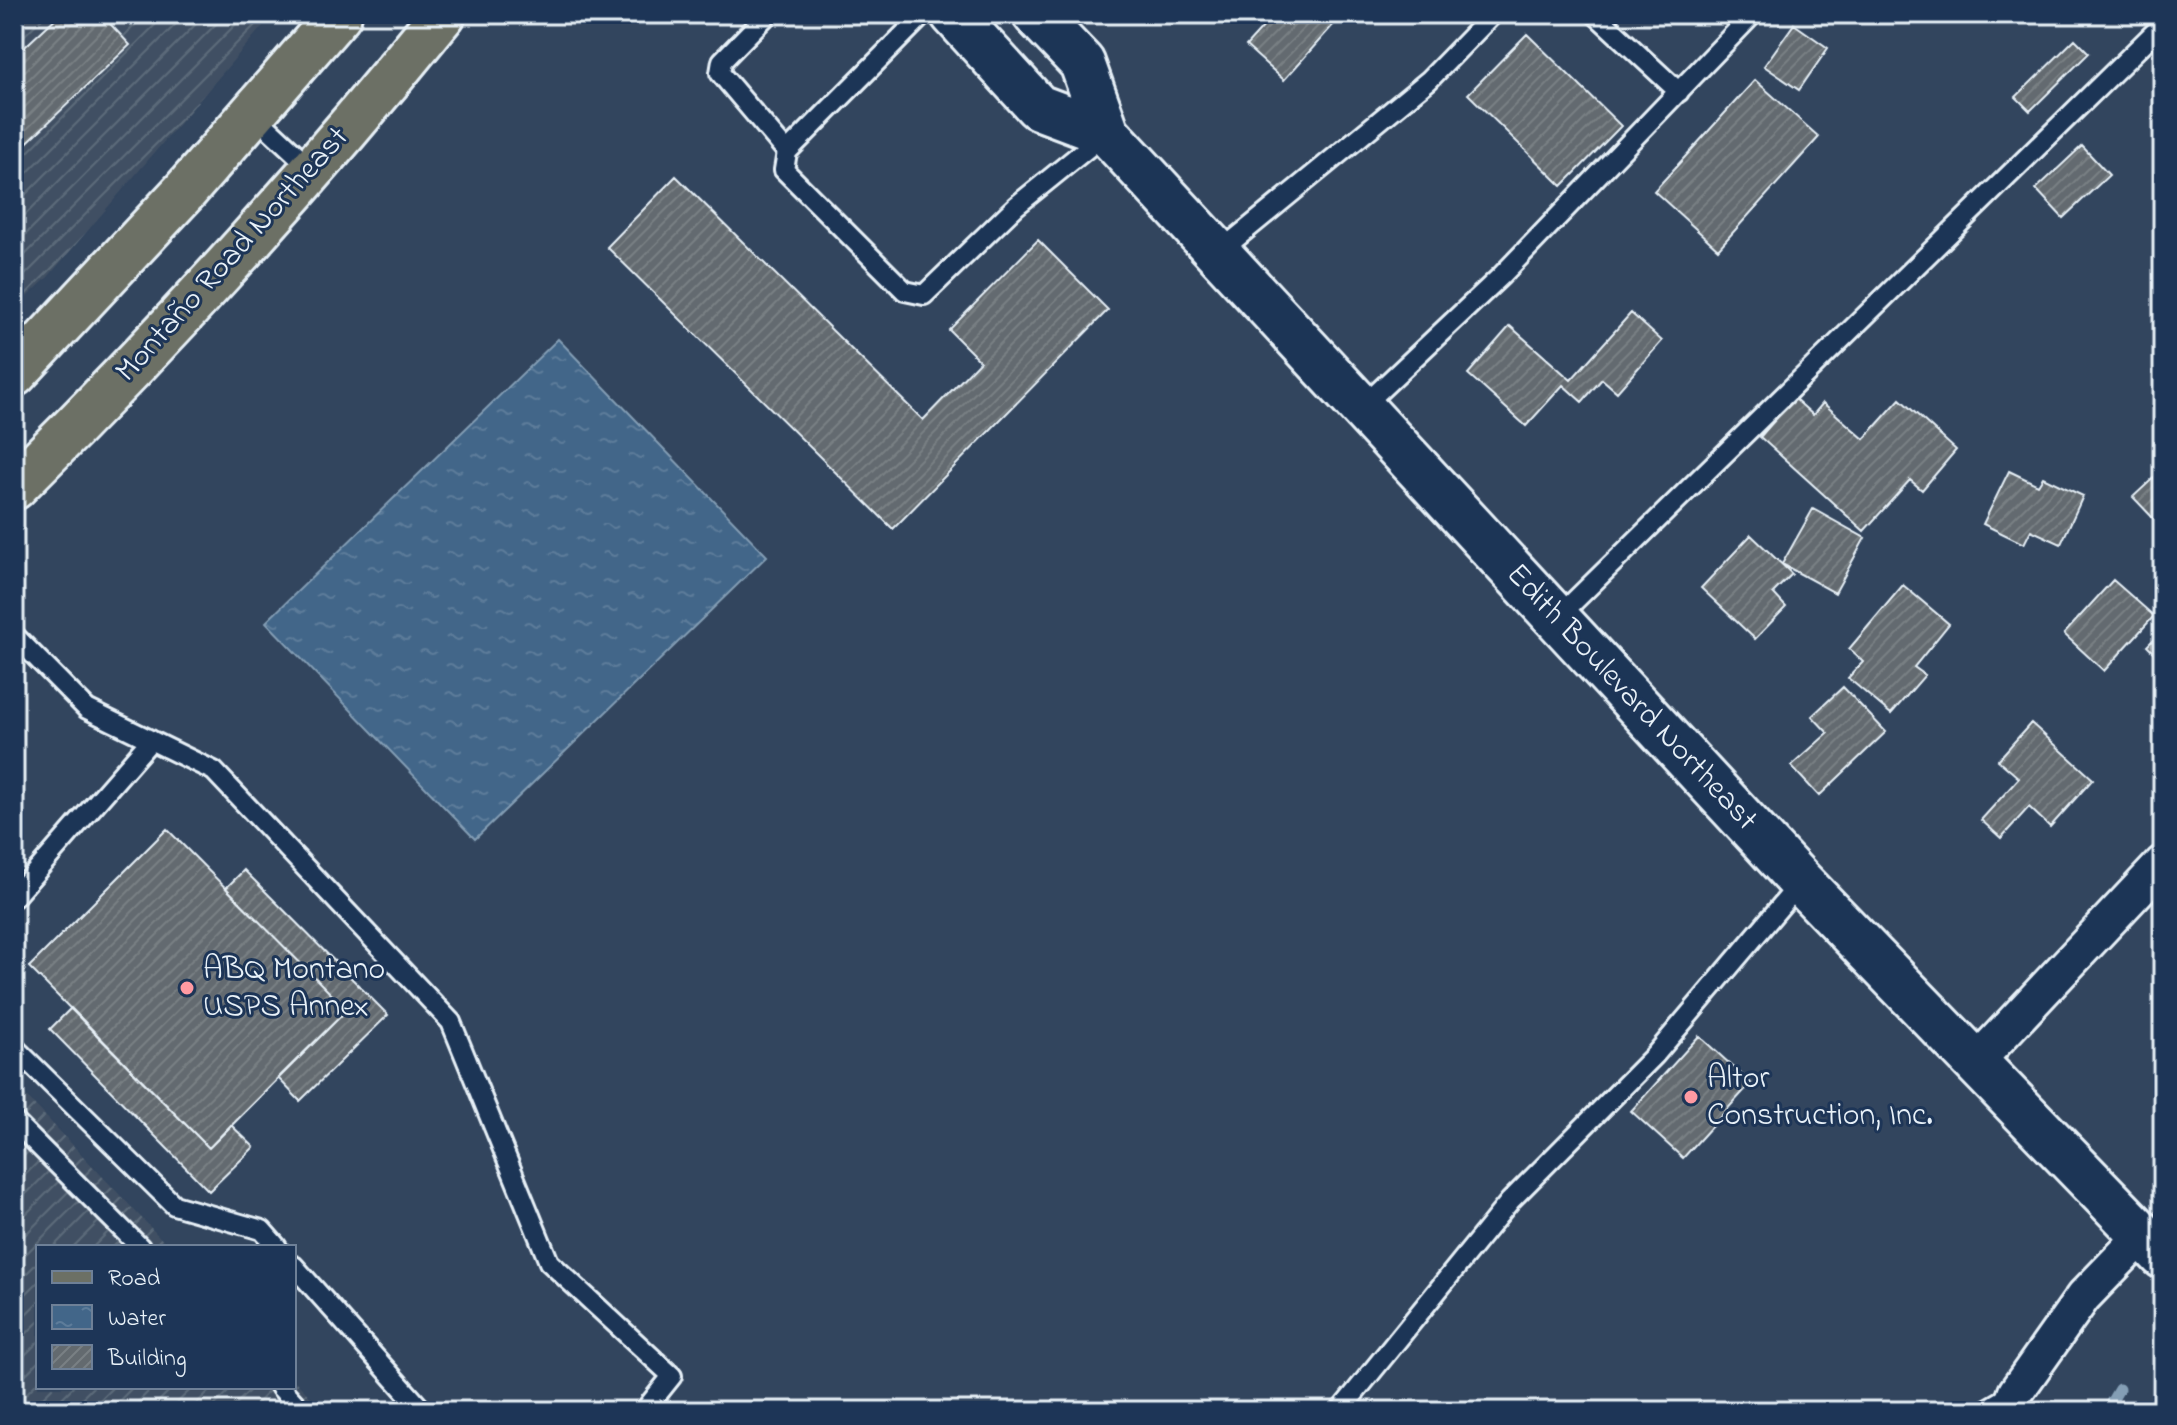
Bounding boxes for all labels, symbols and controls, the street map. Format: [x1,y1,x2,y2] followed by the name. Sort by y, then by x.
[105,116,361,394] street label: Montaño Road Northeast
[1494,553,1768,843] street label: Edith Boulevard Northeast
[203,947,385,1031] place label: ABQ Montano USPS Annex
[178,979,196,997] marker: ABQ Montano USPS Annex
[1707,1056,1933,1140] place label: Altor Construction, Inc.
[1682,1088,1700,1106] marker: Altor Construction, Inc.
[36,1245,296,1389] legend
[108,1262,161,1297] text: Road
[108,1302,166,1337] text: Water
[107,1342,187,1377] text: Building

